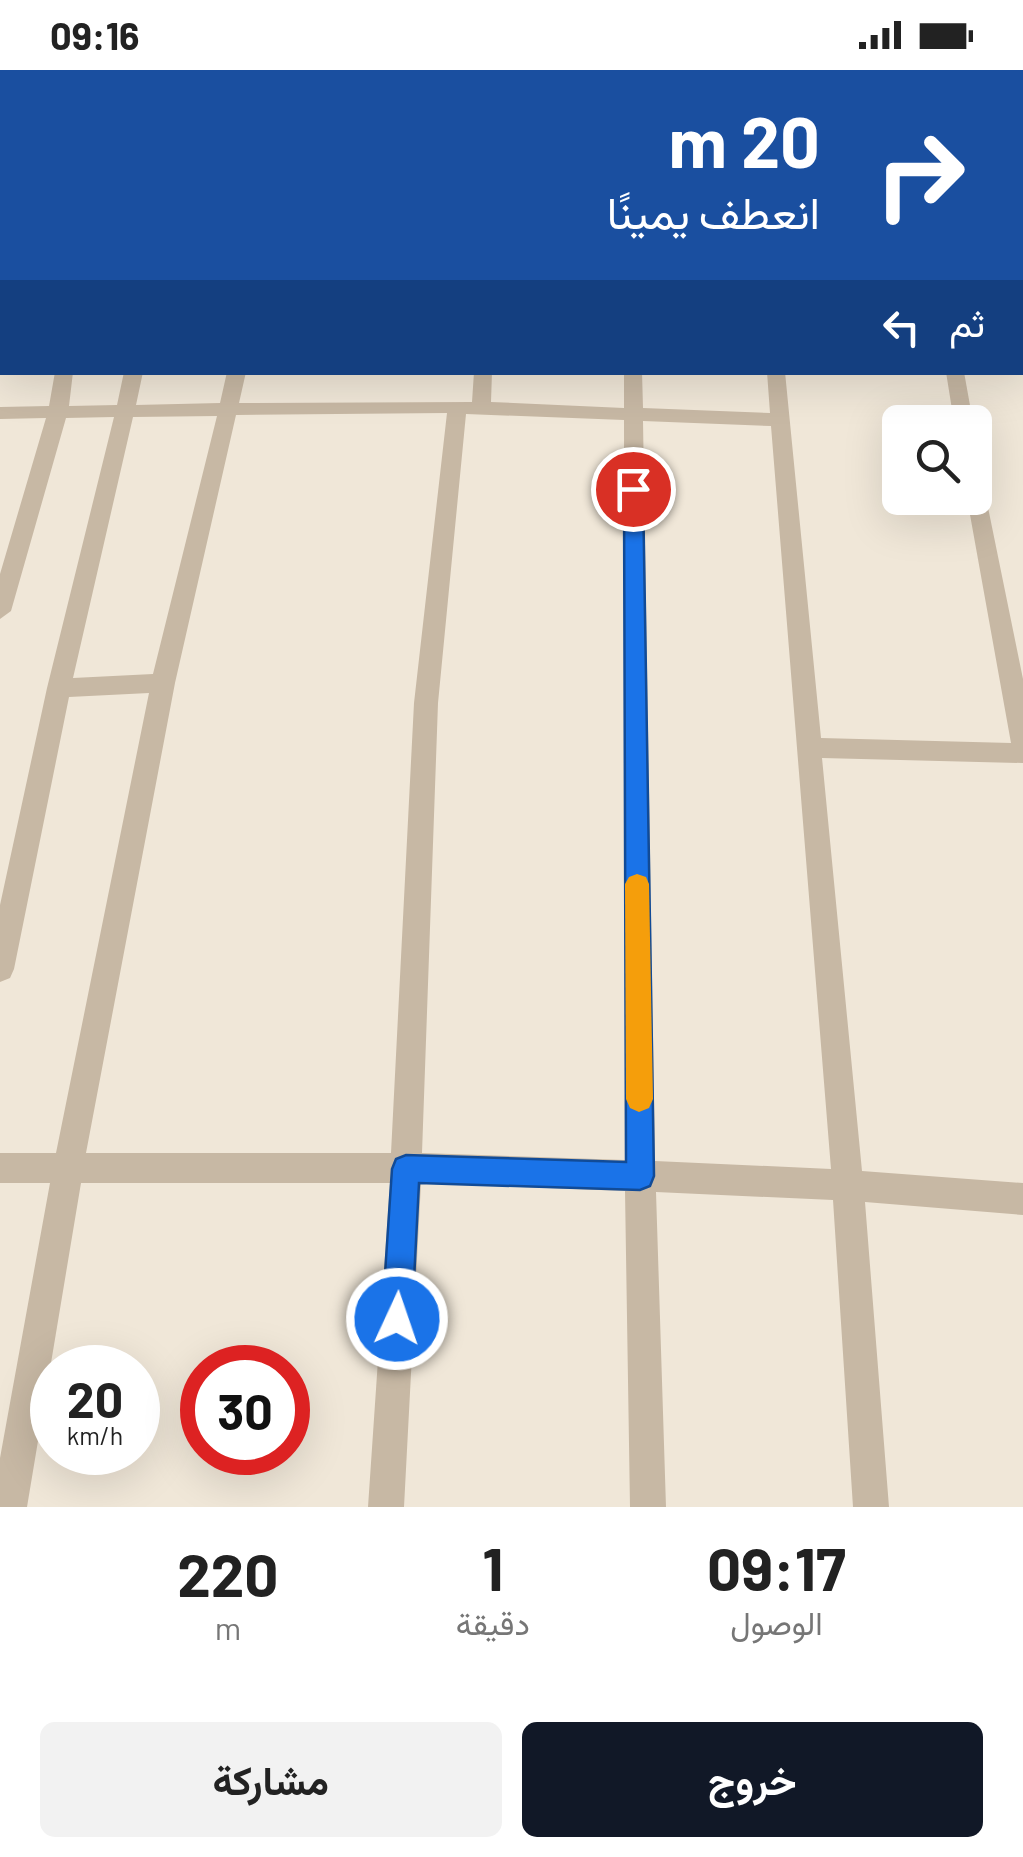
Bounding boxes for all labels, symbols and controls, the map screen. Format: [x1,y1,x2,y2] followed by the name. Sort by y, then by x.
[50,12,140,58] text: 09:16
[668,98,820,182] text: 20 m
[855,110,985,240] icon: right
[607,184,820,238] text: انعطف يمينًا
[949,299,985,345] text: ثم
[874,300,929,355] icon: left
[882,405,992,515] map controls
[882,405,992,515] button: search
[591,447,676,532] pin
[606,462,661,517] icon: arrive
[345,1267,449,1371] position arrow
[180,1345,310,1475] speed limit sign: 30
[67,1368,123,1428] text: 20
[67,1420,123,1450] text: km/h
[482,1531,503,1603] text: 1
[707,1531,846,1603] text: 09:17
[177,1537,279,1609] text: 220
[456,1603,530,1641] text: دقيقة
[730,1603,823,1641] text: الوصول
[215,1608,241,1646] text: m
[40,1722,502,1837] button: مشاركة
[522,1722,983,1837] button: خروج

